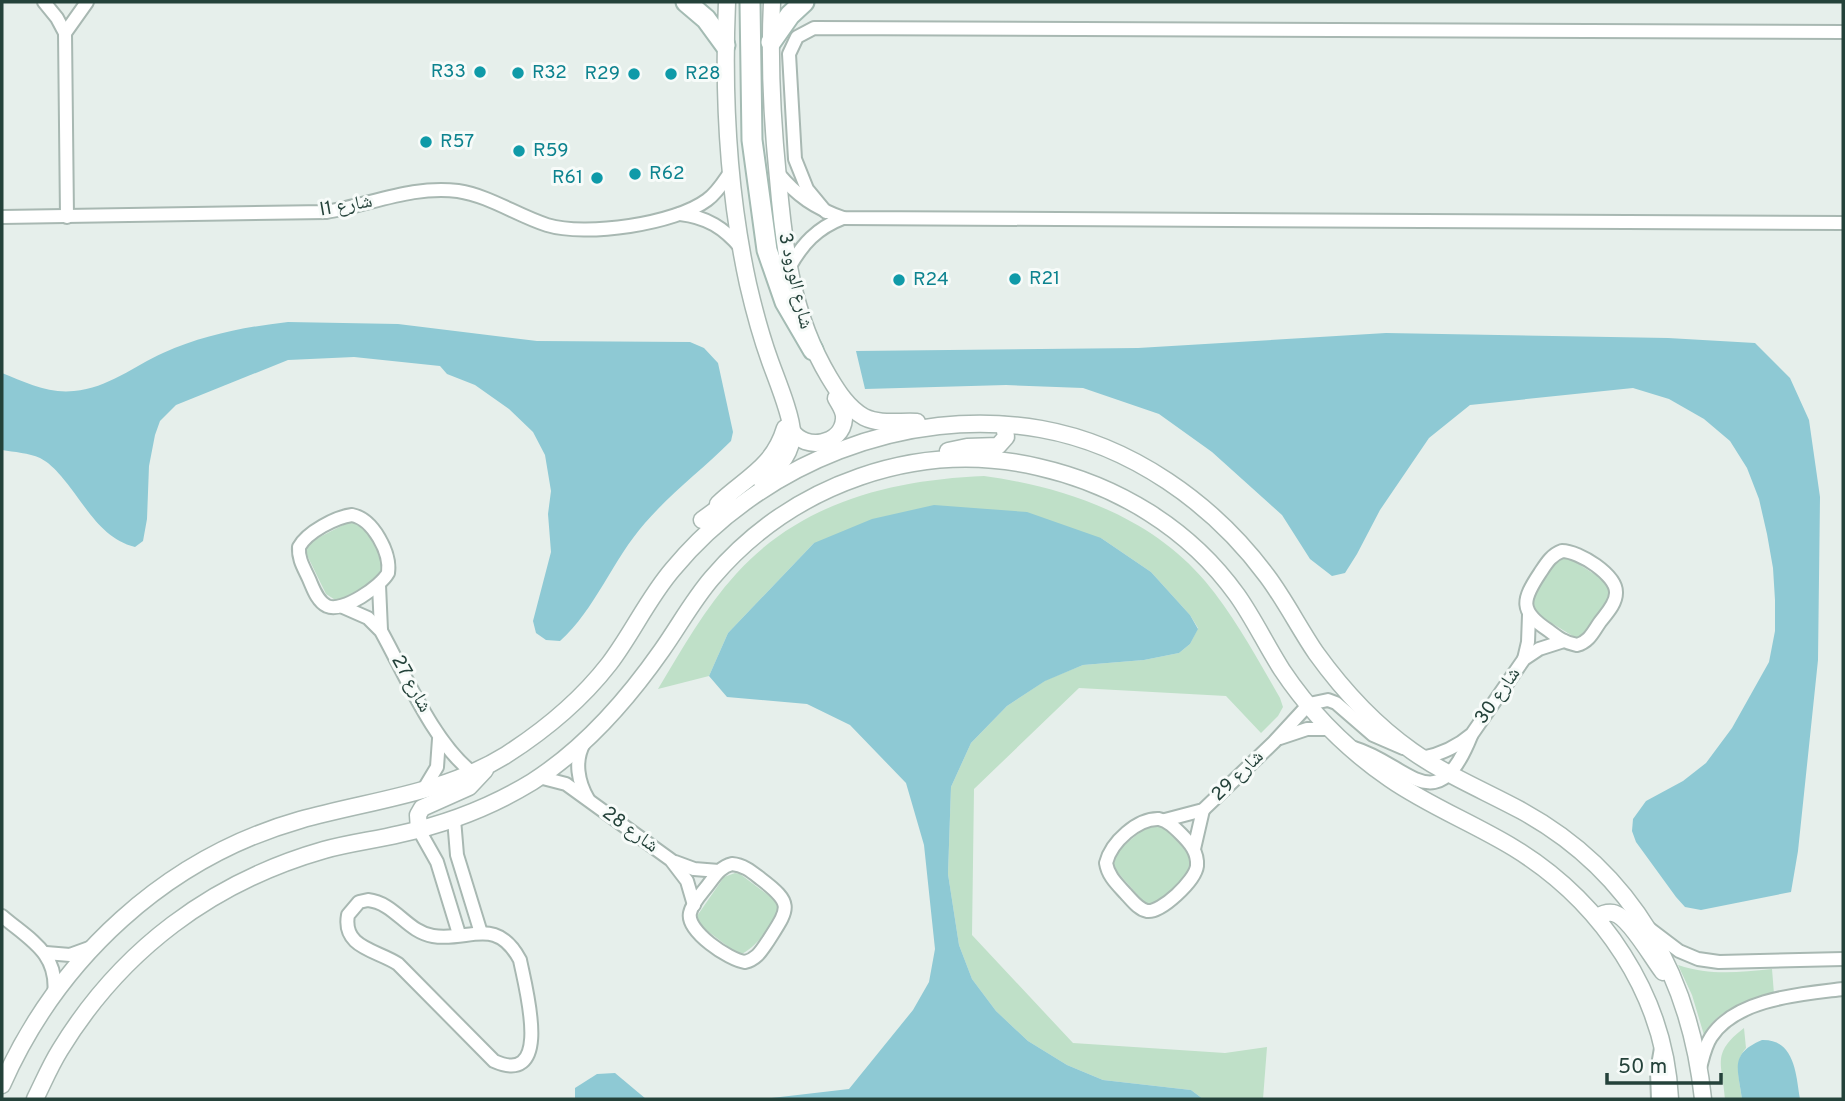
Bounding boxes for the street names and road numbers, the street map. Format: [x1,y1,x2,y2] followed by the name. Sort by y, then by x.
[318,190,374,222] street label: I1 شارع
[772,231,818,331] street label: شارع الورود 3
[385,651,437,717] street label: شارع 27
[1470,663,1526,729] street label: شارع 30
[1207,745,1269,807] street label: شارع 29
[597,802,663,858] street label: شارع 28

